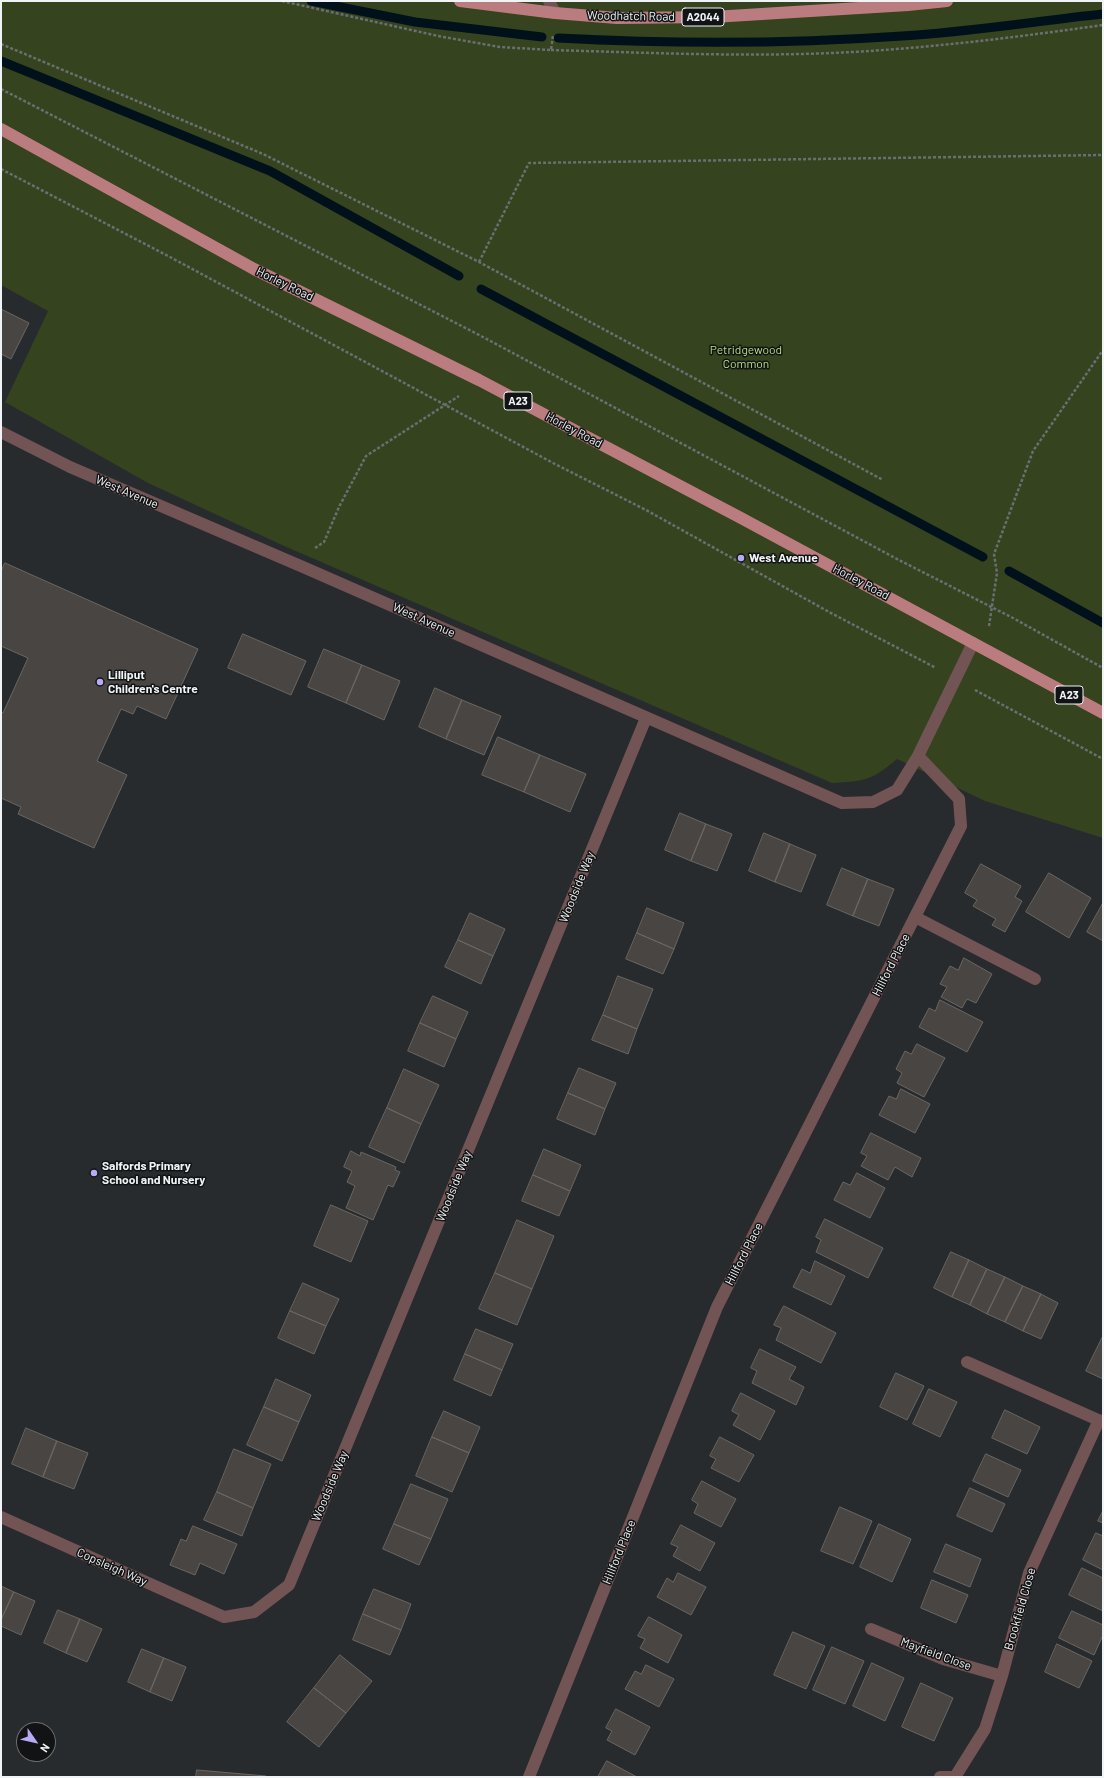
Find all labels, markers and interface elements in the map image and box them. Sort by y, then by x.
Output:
street label: Woodhatch Road [587,8,675,24]
road number: A2044 [682,8,724,26]
street label: Horley Road [254,264,316,304]
park label: Petridgewood Common [710,343,782,371]
road number: A23 [504,392,532,410]
street label: Horley Road [543,409,605,451]
street label: West Avenue [93,472,161,512]
place label: West Avenue [749,551,818,565]
marker: West Avenue [736,553,746,563]
street label: Horley Road [830,561,892,603]
street label: West Avenue [391,600,457,640]
place label: Lilliput Children's Centre [108,668,198,696]
marker: Lilliput Children's Centre [95,677,105,687]
road number: A23 [1055,686,1083,704]
street label: Woodside Way [556,849,598,925]
street label: Hillford Place [869,931,913,999]
street label: Woodside Way [433,1148,475,1224]
place label: Salfords Primary School and Nursery [102,1159,205,1187]
marker: Salfords Primary School and Nursery [89,1168,99,1178]
street label: Hillford Place [722,1220,766,1288]
street label: Woodside Way [309,1449,351,1523]
street label: Hillford Place [599,1518,639,1586]
street label: Copsleigh Way [75,1545,149,1589]
street label: Brookfield Close [1001,1566,1039,1652]
street label: Mayfield Close [899,1635,973,1673]
north arrow [16,1722,56,1762]
text: N [38,1742,53,1755]

